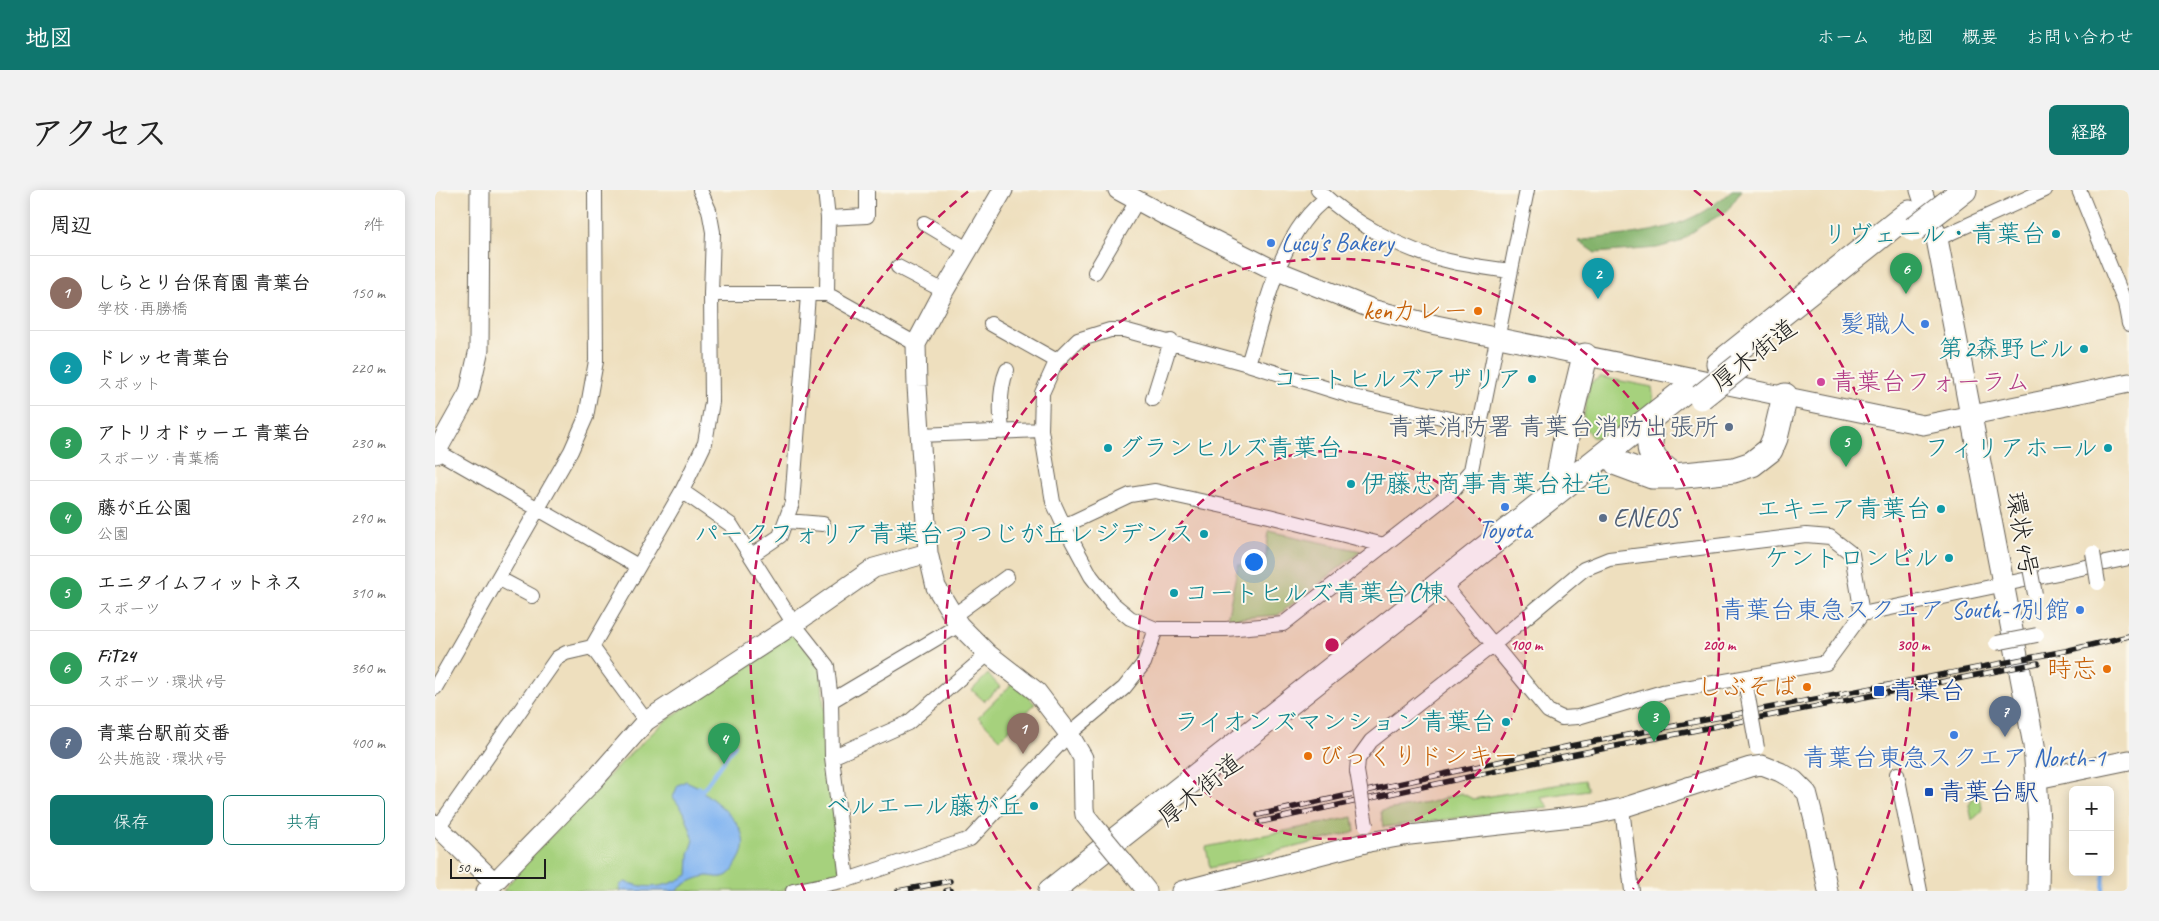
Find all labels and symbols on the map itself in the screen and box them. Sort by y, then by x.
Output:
place label: リヴェール・青葉台 [1822,218,2046,250]
place label: Lucy's Bakery [1281,227,1396,259]
marker: リヴェール・青葉台 [2050,228,2062,240]
marker: Lucy's Bakery [1265,237,1277,249]
pin: 6 [1890,253,1922,294]
pin: 2 [1582,258,1614,299]
place label: kenカレー [1363,295,1468,327]
marker: kenカレー [1472,305,1484,317]
place label: 髪職人 [1840,308,1915,340]
street label: 厚木街道 [1705,312,1803,398]
marker: 髪職人 [1919,318,1931,330]
place label: 第2森野ビル [1938,333,2074,365]
marker: 第2森野ビル [2078,343,2090,355]
place label: コートヒルズアザリア [1272,363,1522,395]
place label: 青葉台フォーラム [1831,366,2031,398]
marker: コートヒルズアザリア [1526,373,1538,385]
marker: 青葉台フォーラム [1815,376,1827,388]
place label: 青葉消防署 青葉台消防出張所 [1388,411,1719,443]
marker: 青葉消防署 青葉台消防出張所 [1723,421,1735,433]
pin: 5 [1830,426,1862,467]
place label: グランヒルズ青葉台 [1118,432,1343,464]
place label: フィリアホール [1924,432,2098,464]
marker: グランヒルズ青葉台 [1102,442,1114,454]
marker: フィリアホール [2102,442,2114,454]
place label: 伊藤忠商事青葉台社宅 [1361,468,1611,500]
marker: 伊藤忠商事青葉台社宅 [1345,478,1357,490]
street label: 環状4号 [1999,489,2045,579]
place label: エキニア青葉台 [1756,493,1931,525]
marker: Toyota [1499,501,1511,513]
place label: ENEOS [1613,502,1682,534]
marker: エキニア青葉台 [1935,503,1947,515]
marker: ENEOS [1597,512,1609,524]
place label: Toyota [1478,514,1535,546]
place label: パークフォリア青葉台つつじが丘レジデンス [694,518,1194,550]
marker: パークフォリア青葉台つつじが丘レジデンス [1198,528,1210,540]
place label: ケントロンビル [1764,542,1939,574]
your location [1241,549,1267,575]
marker: ケントロンビル [1943,552,1955,564]
place label: コートヒルズ青葉台C棟 [1184,577,1445,609]
marker: コートヒルズ青葉台C棟 [1168,587,1180,599]
place label: 青葉台東急スクエア South-1別館 [1720,594,2070,626]
marker: 青葉台東急スクエア South-1別館 [2074,604,2086,616]
centre of rings [1323,636,1341,654]
text: 100 m [1510,636,1544,655]
text: 200 m [1703,636,1737,655]
text: 300 m [1897,636,1931,655]
place label: 時忘 [2047,653,2097,685]
marker: 時忘 [2101,663,2113,675]
place label: しぶそば [1697,671,1797,703]
place label: 青葉台 [1890,675,1965,707]
marker: しぶそば [1801,681,1813,693]
marker: 青葉台 [1872,684,1886,698]
pin: 7 [1989,696,2021,737]
pin: 3 [1638,701,1670,742]
place label: ライオンズマンション青葉台 [1174,706,1496,738]
pin: 1 [1007,713,1039,754]
marker: ライオンズマンション青葉台 [1500,716,1512,728]
pin: 4 [708,723,740,764]
marker: 青葉台東急スクエア North-1 [1948,729,1960,741]
place label: びっくりドンキー [1318,740,1518,772]
place label: 青葉台東急スクエア North-1 [1803,742,2107,774]
street label: 厚木街道 [1151,746,1249,834]
marker: びっくりドンキー [1302,750,1314,762]
place label: 青葉台駅 [1939,776,2039,808]
marker: 青葉台駅 [1923,786,1935,798]
place label: ベルエール藤が丘 [825,790,1024,822]
marker: ベルエール藤が丘 [1028,800,1040,812]
scale bar [450,856,546,879]

